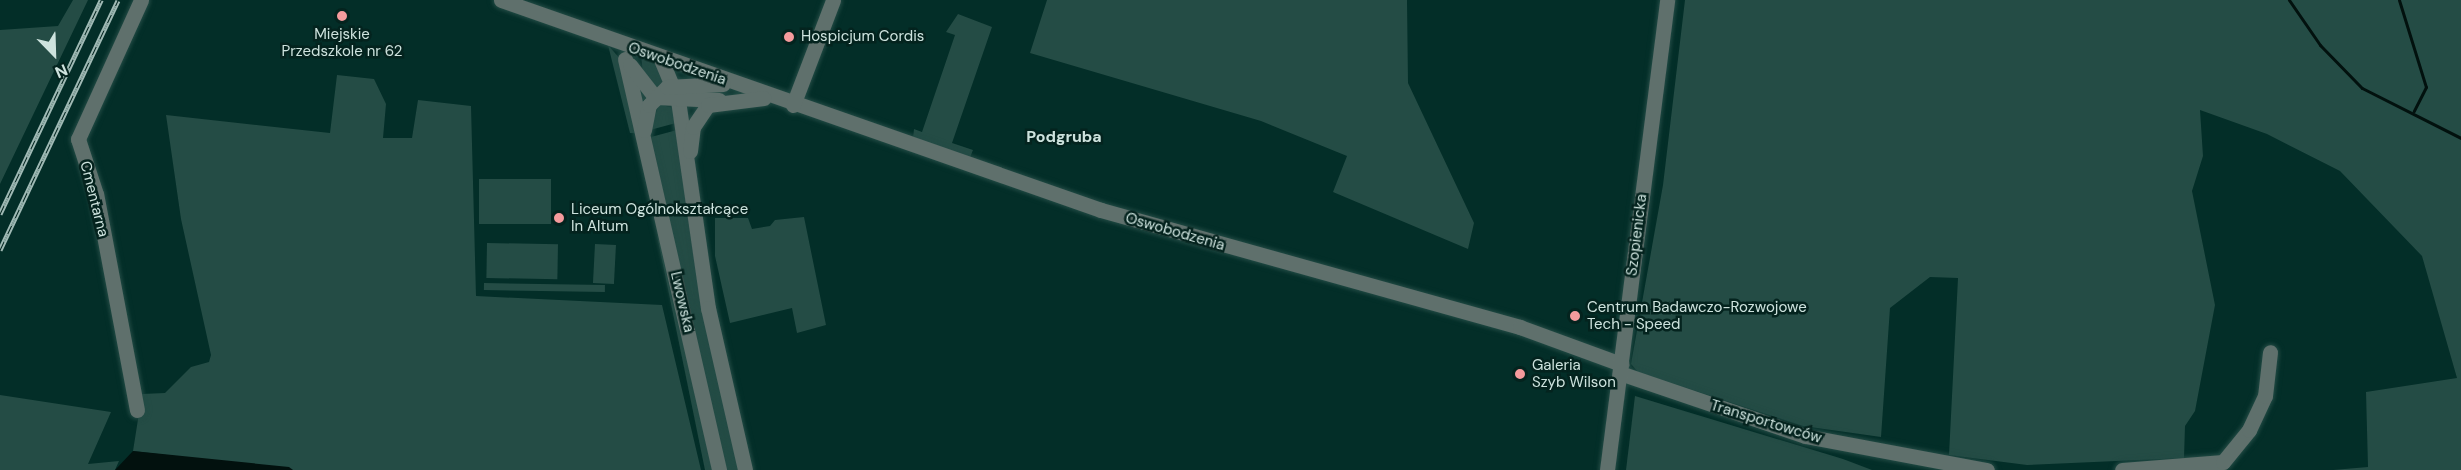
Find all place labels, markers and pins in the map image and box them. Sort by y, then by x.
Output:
marker: Miejskie Przedszkole nr 62 [335,9,349,23]
place label: Miejskie Przedszkole nr 62 [281,25,403,60]
place label: Hospicjum Cordis [801,28,924,46]
marker: Hospicjum Cordis [782,30,796,44]
place label: Liceum Ogólnokształcące In Altum [571,200,748,235]
marker: Liceum Ogólnokształcące In Altum [552,211,566,225]
place label: Centrum Badawczo-Rozwojowe Tech - Speed [1587,298,1807,333]
marker: Centrum Badawczo-Rozwojowe Tech - Speed [1568,309,1582,323]
place label: Galeria Szyb Wilson [1532,356,1616,391]
marker: Galeria Szyb Wilson [1513,367,1527,381]

